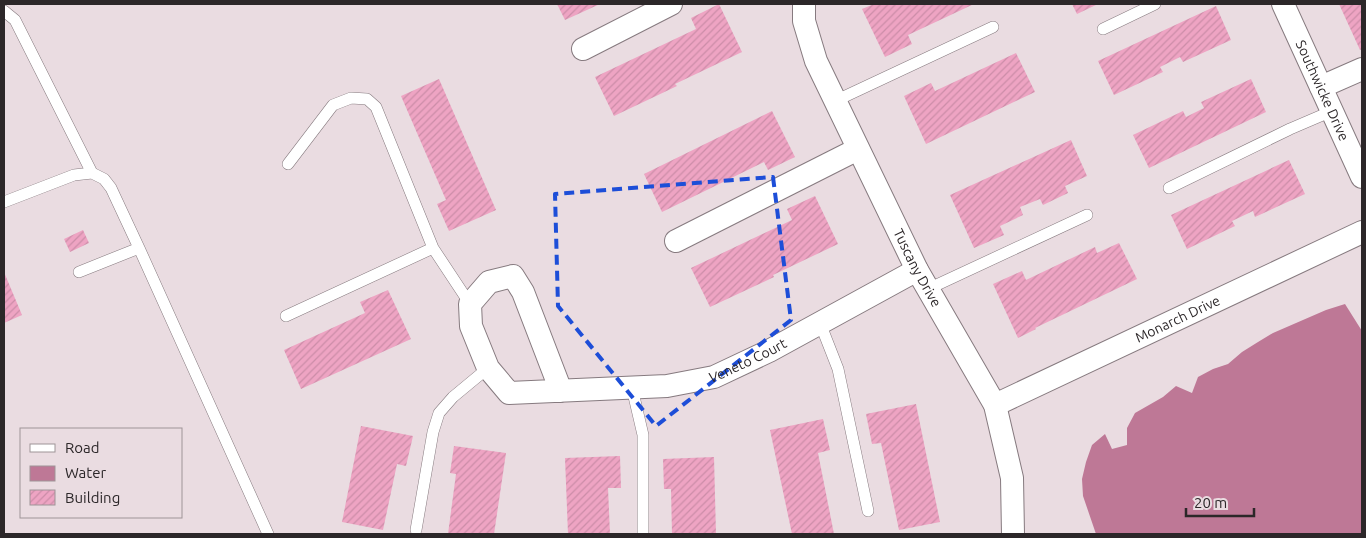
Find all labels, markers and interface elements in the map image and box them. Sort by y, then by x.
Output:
street label: Southwicke Drive [1293,38,1352,143]
street label: Tuscany Drive [890,226,945,310]
street label: Monarch Drive [1133,292,1223,346]
street label: Veneto Court [708,335,790,386]
legend [20,428,182,518]
text: Road [65,439,100,456]
text: Water [65,464,106,481]
scale bar [1186,486,1254,518]
text: Building [65,489,120,506]
text: 20 m [1194,494,1227,511]

